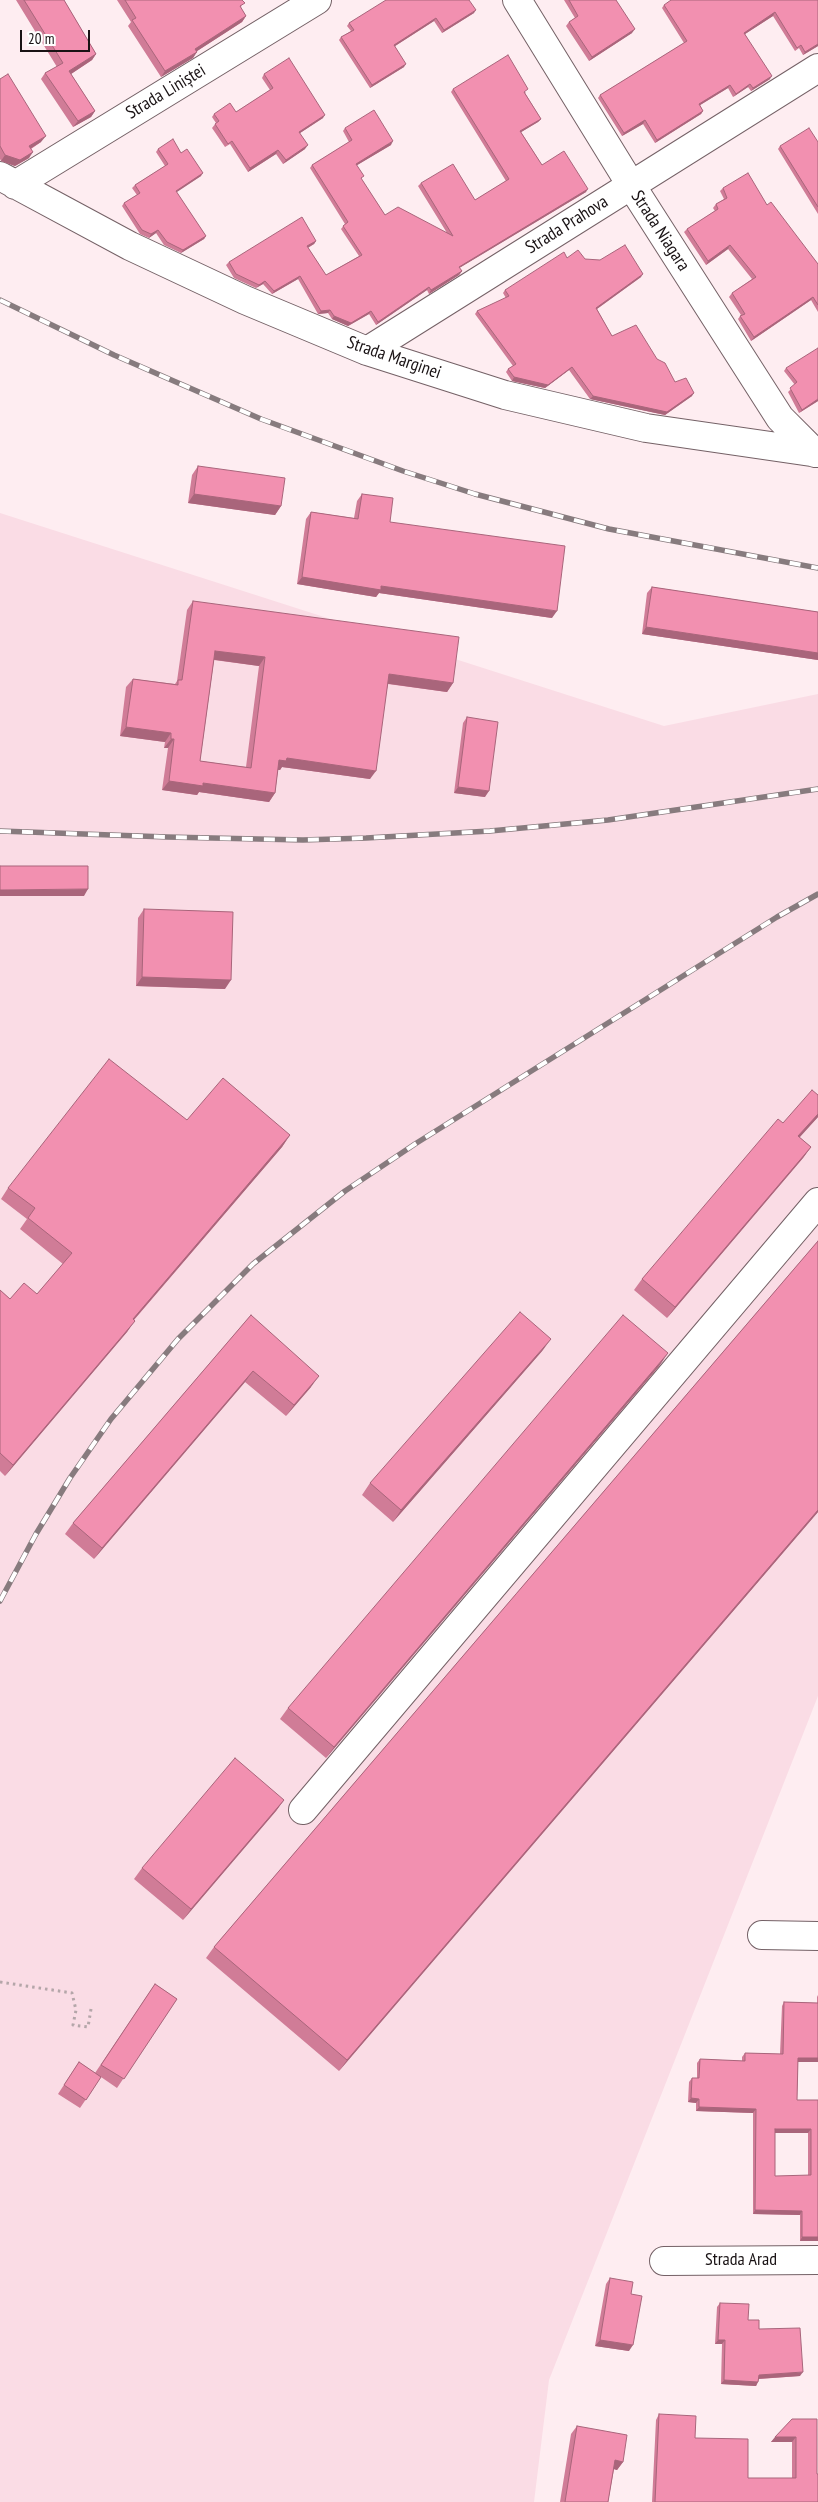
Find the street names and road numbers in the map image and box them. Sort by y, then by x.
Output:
street label: Strada Liniștei [122,60,210,124]
street label: Strada Niagara [626,187,694,275]
street label: Strada Prahova [522,191,612,259]
street label: Strada Marginei [344,332,444,384]
street label: Strada Arad [705,2249,777,2271]

